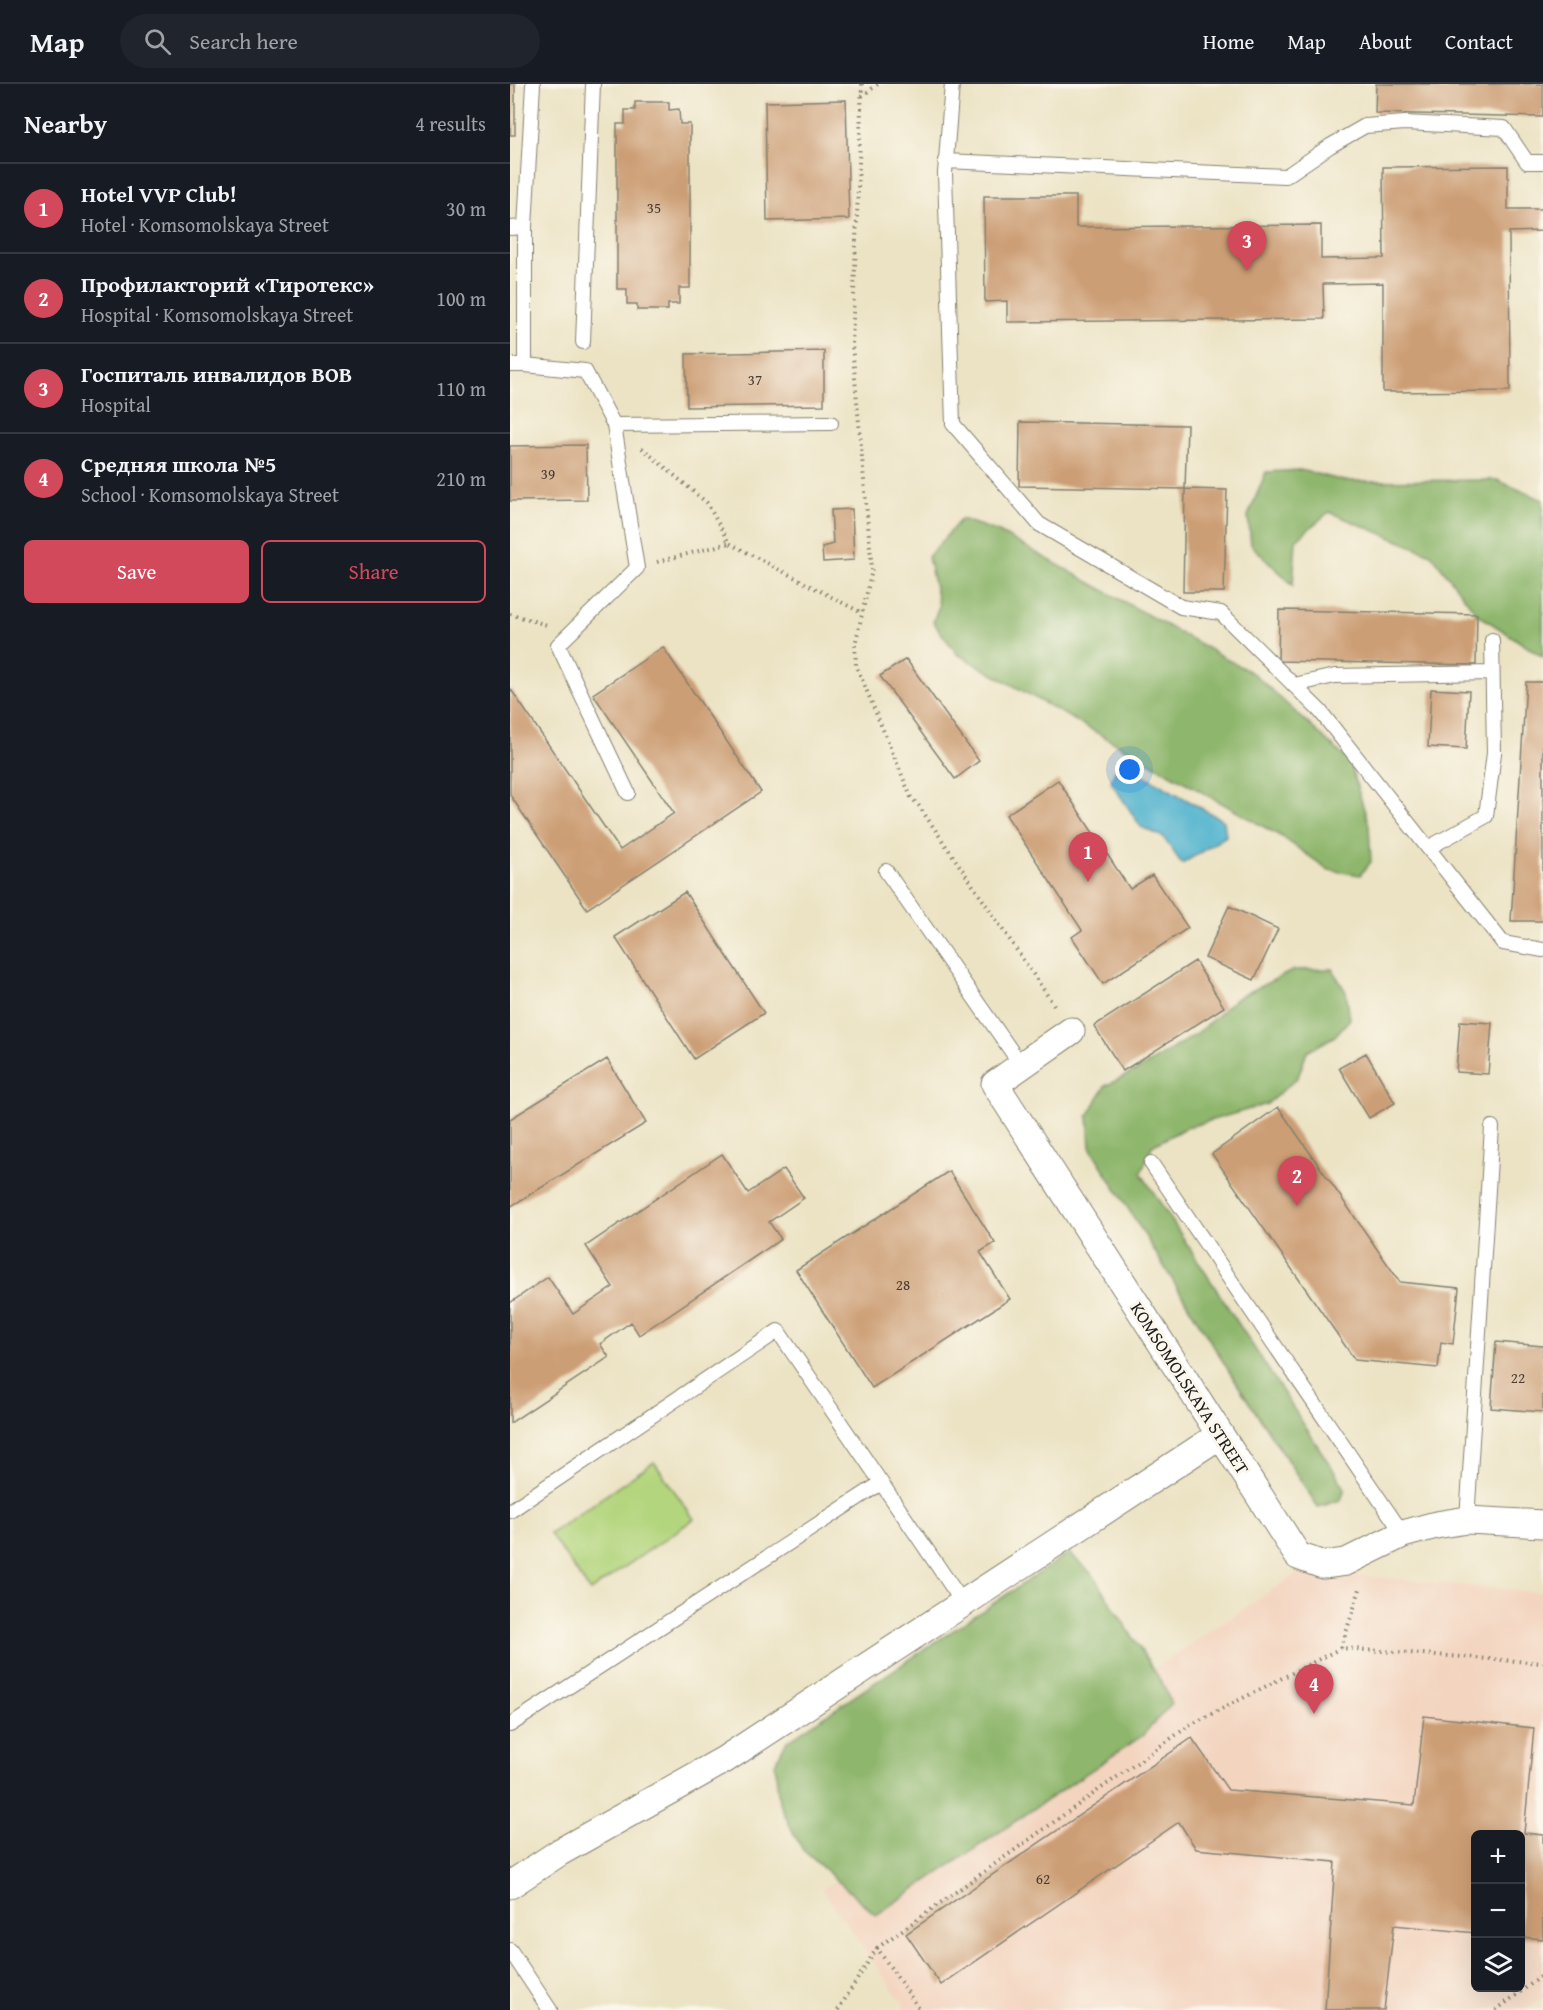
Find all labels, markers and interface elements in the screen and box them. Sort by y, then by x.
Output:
search box [120,14,540,68]
text: Map [30,21,84,62]
icon: search [141,25,174,58]
text: Search here [189,25,298,57]
text: Home [1203,26,1254,57]
text: Map [1287,26,1326,57]
text: About [1359,26,1412,57]
text: Contact [1445,26,1513,57]
text: Nearby [24,104,107,143]
text: 4 results [415,109,486,138]
text: Hotel VVP Club! [81,178,237,210]
text: 1 [38,194,49,223]
text: 30 m [446,194,486,223]
house number: 35 [647,197,661,218]
text: Hotel · Komsomolskaya Street [81,210,329,239]
pin: 3 [1228,222,1266,271]
text: Профилакторий «Тиротекс» [81,268,374,300]
text: 2 [38,284,49,313]
text: 100 m [436,284,486,313]
text: Hospital · Komsomolskaya Street [81,300,353,329]
text: Госпиталь инвалидов ВОВ [81,358,352,390]
house number: 37 [748,369,762,390]
text: 3 [38,374,49,403]
text: 110 m [436,374,486,403]
text: Hospital [81,390,151,419]
text: Средняя школа №5 [81,448,276,480]
house number: 39 [541,463,555,484]
text: 4 [38,464,49,493]
text: 210 m [436,464,486,493]
text: School · Komsomolskaya Street [81,480,339,509]
button: Save [24,540,249,603]
button: Share [261,540,486,603]
your location [1115,755,1144,784]
pin: 1 [1068,832,1108,882]
pin: 2 [1278,1156,1316,1206]
house number: 28 [896,1274,910,1295]
street label: KOMSOMOLSKAYA STREET [1124,1297,1256,1479]
house number: 22 [1511,1367,1525,1388]
pin: 4 [1294,1664,1334,1714]
map controls [1471,1830,1525,1992]
button: + [1471,1830,1525,1884]
house number: 62 [1036,1868,1050,1889]
button: − [1471,1884,1525,1938]
button: layers [1471,1938,1525,1992]

